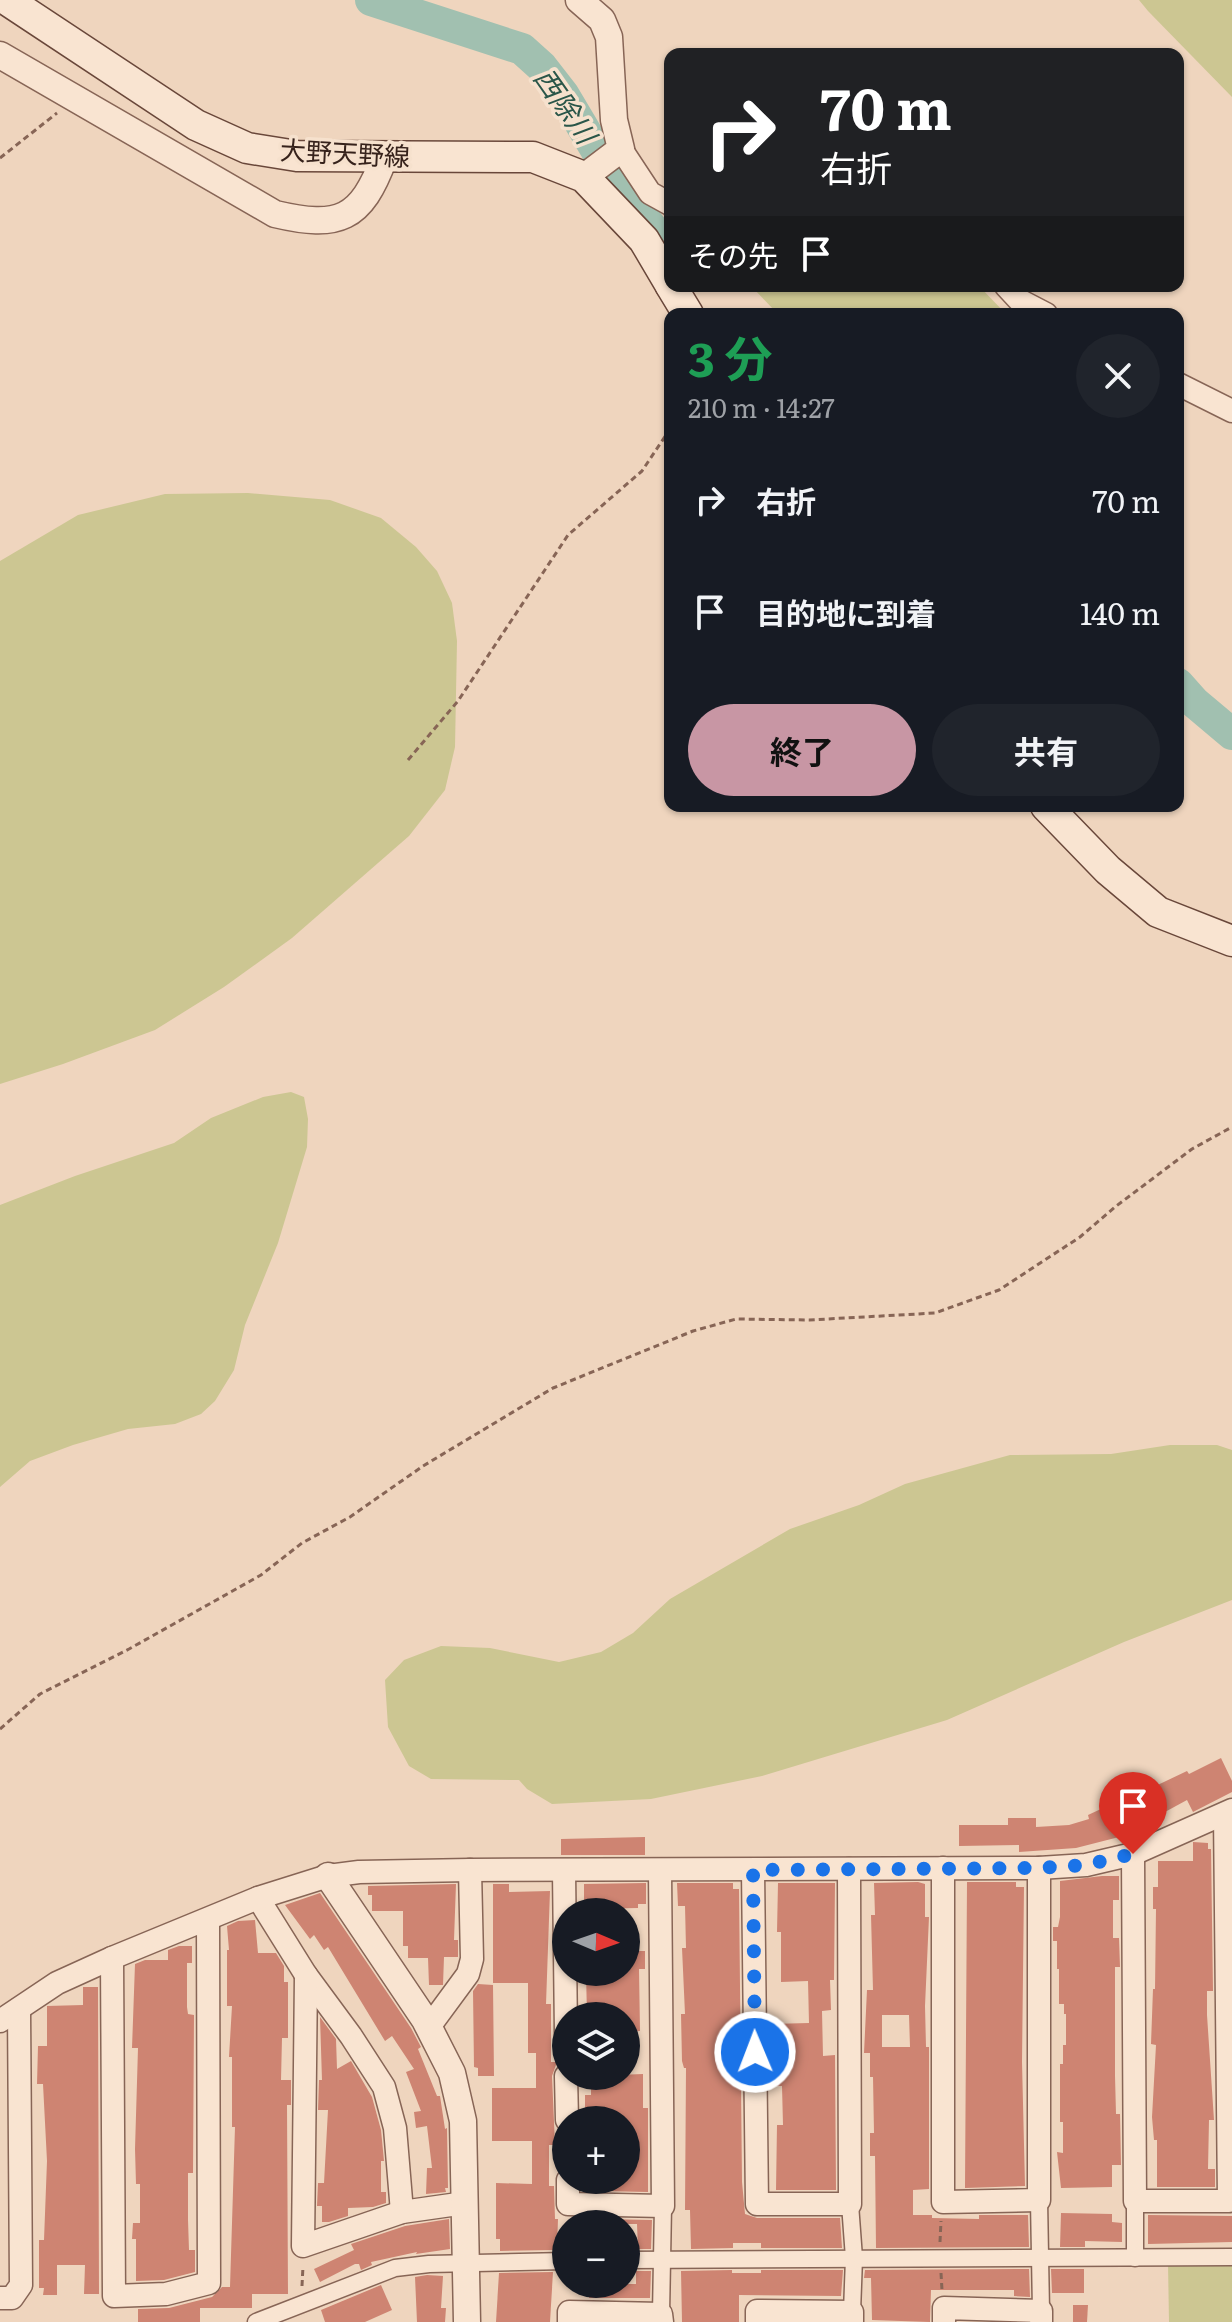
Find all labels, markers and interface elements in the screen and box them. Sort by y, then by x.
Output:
water label: 西除川 [525,58,610,154]
text: 70 m [820,64,952,147]
icon: right [688,80,792,184]
street label: 大野天野線 [279,129,411,174]
text: 右折 [820,140,892,193]
text: その先 [688,232,778,276]
icon: arrive [794,232,838,276]
text: 3 分 [688,321,772,392]
button: close [1076,334,1160,418]
text: 210 m · 14:27 [688,387,835,426]
icon: right [688,478,732,522]
text: 右折 [756,478,816,522]
text: 70 m [1092,478,1160,522]
icon: arrive [688,590,732,634]
text: 目的地に到着 [756,590,936,634]
text: 140 m [1080,590,1160,634]
button: 終了 [688,704,916,796]
button: 共有 [932,704,1160,796]
pin [1099,1772,1167,1854]
icon: arrive [1111,1784,1155,1828]
north arrow [552,1898,640,1986]
map controls [552,1898,640,2298]
button: layers [552,2002,640,2090]
position arrow [713,2010,797,2094]
button: + [552,2106,640,2194]
button: − [552,2210,640,2298]

